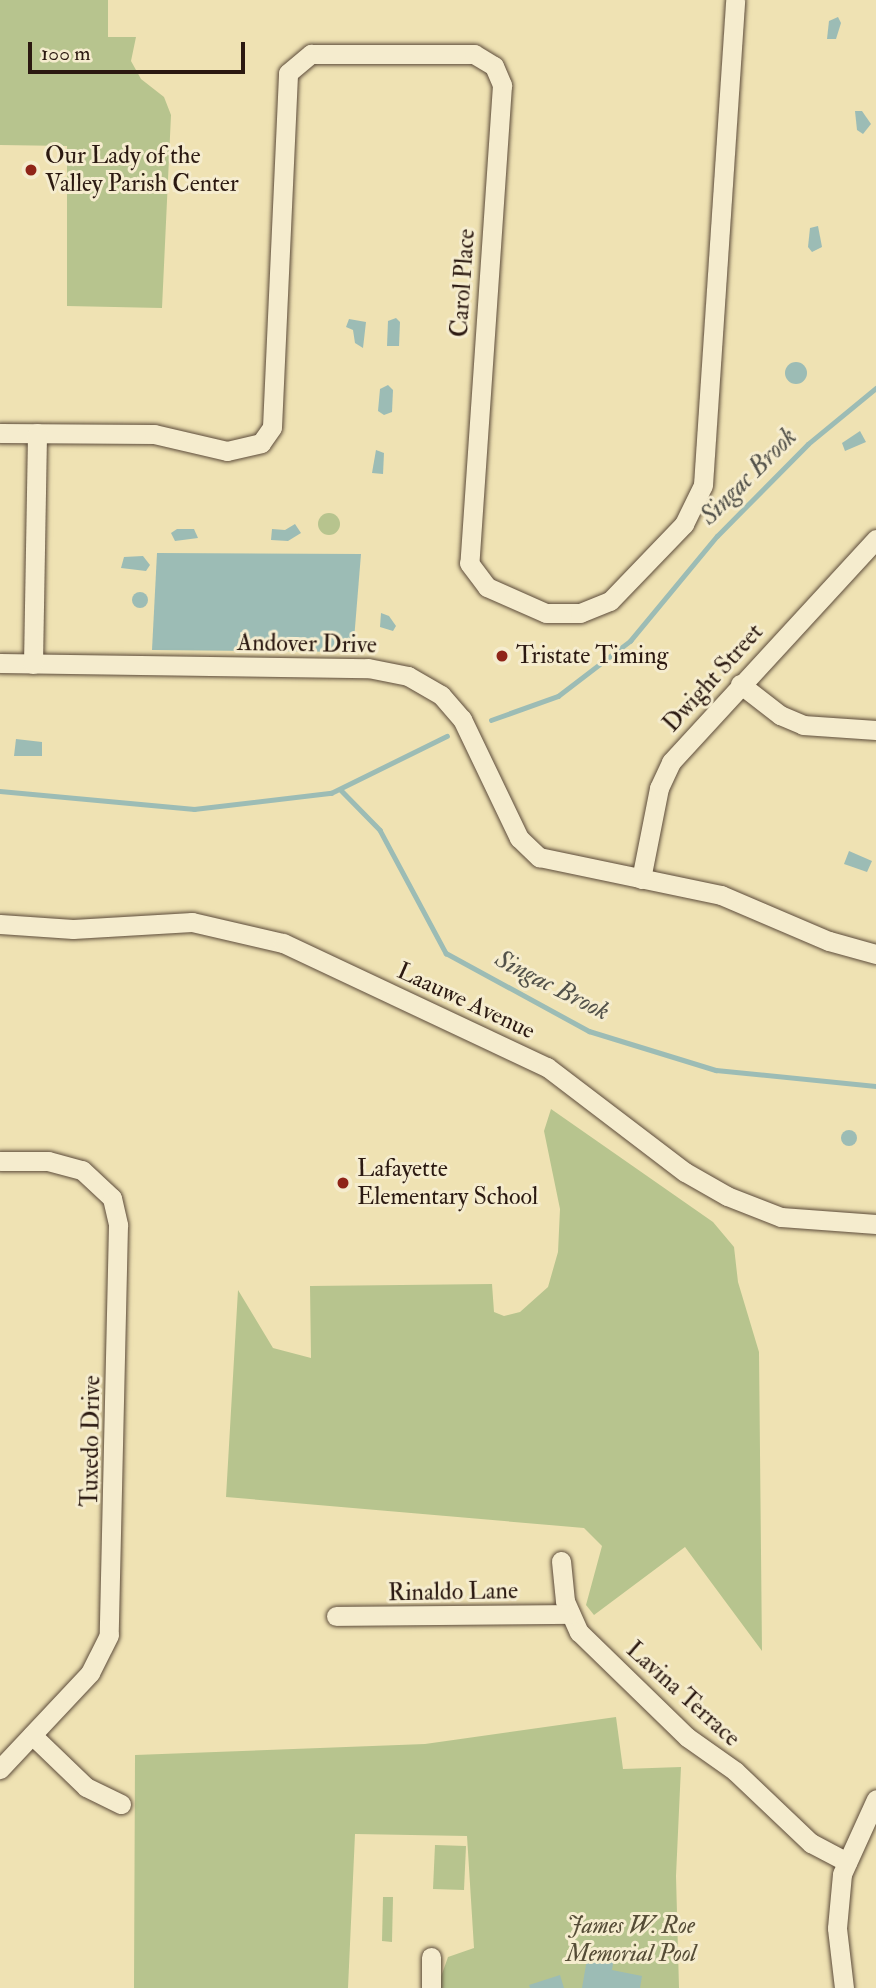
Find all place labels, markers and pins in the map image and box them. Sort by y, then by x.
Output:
place label: Our Lady of the Valley Parish Center [45,142,239,198]
marker: Our Lady of the Valley Parish Center [23,162,39,178]
place label: Tristate Timing [516,642,668,670]
marker: Tristate Timing [494,648,510,664]
place label: Lafayette Elementary School [357,1155,538,1211]
marker: Lafayette Elementary School [335,1175,351,1191]

